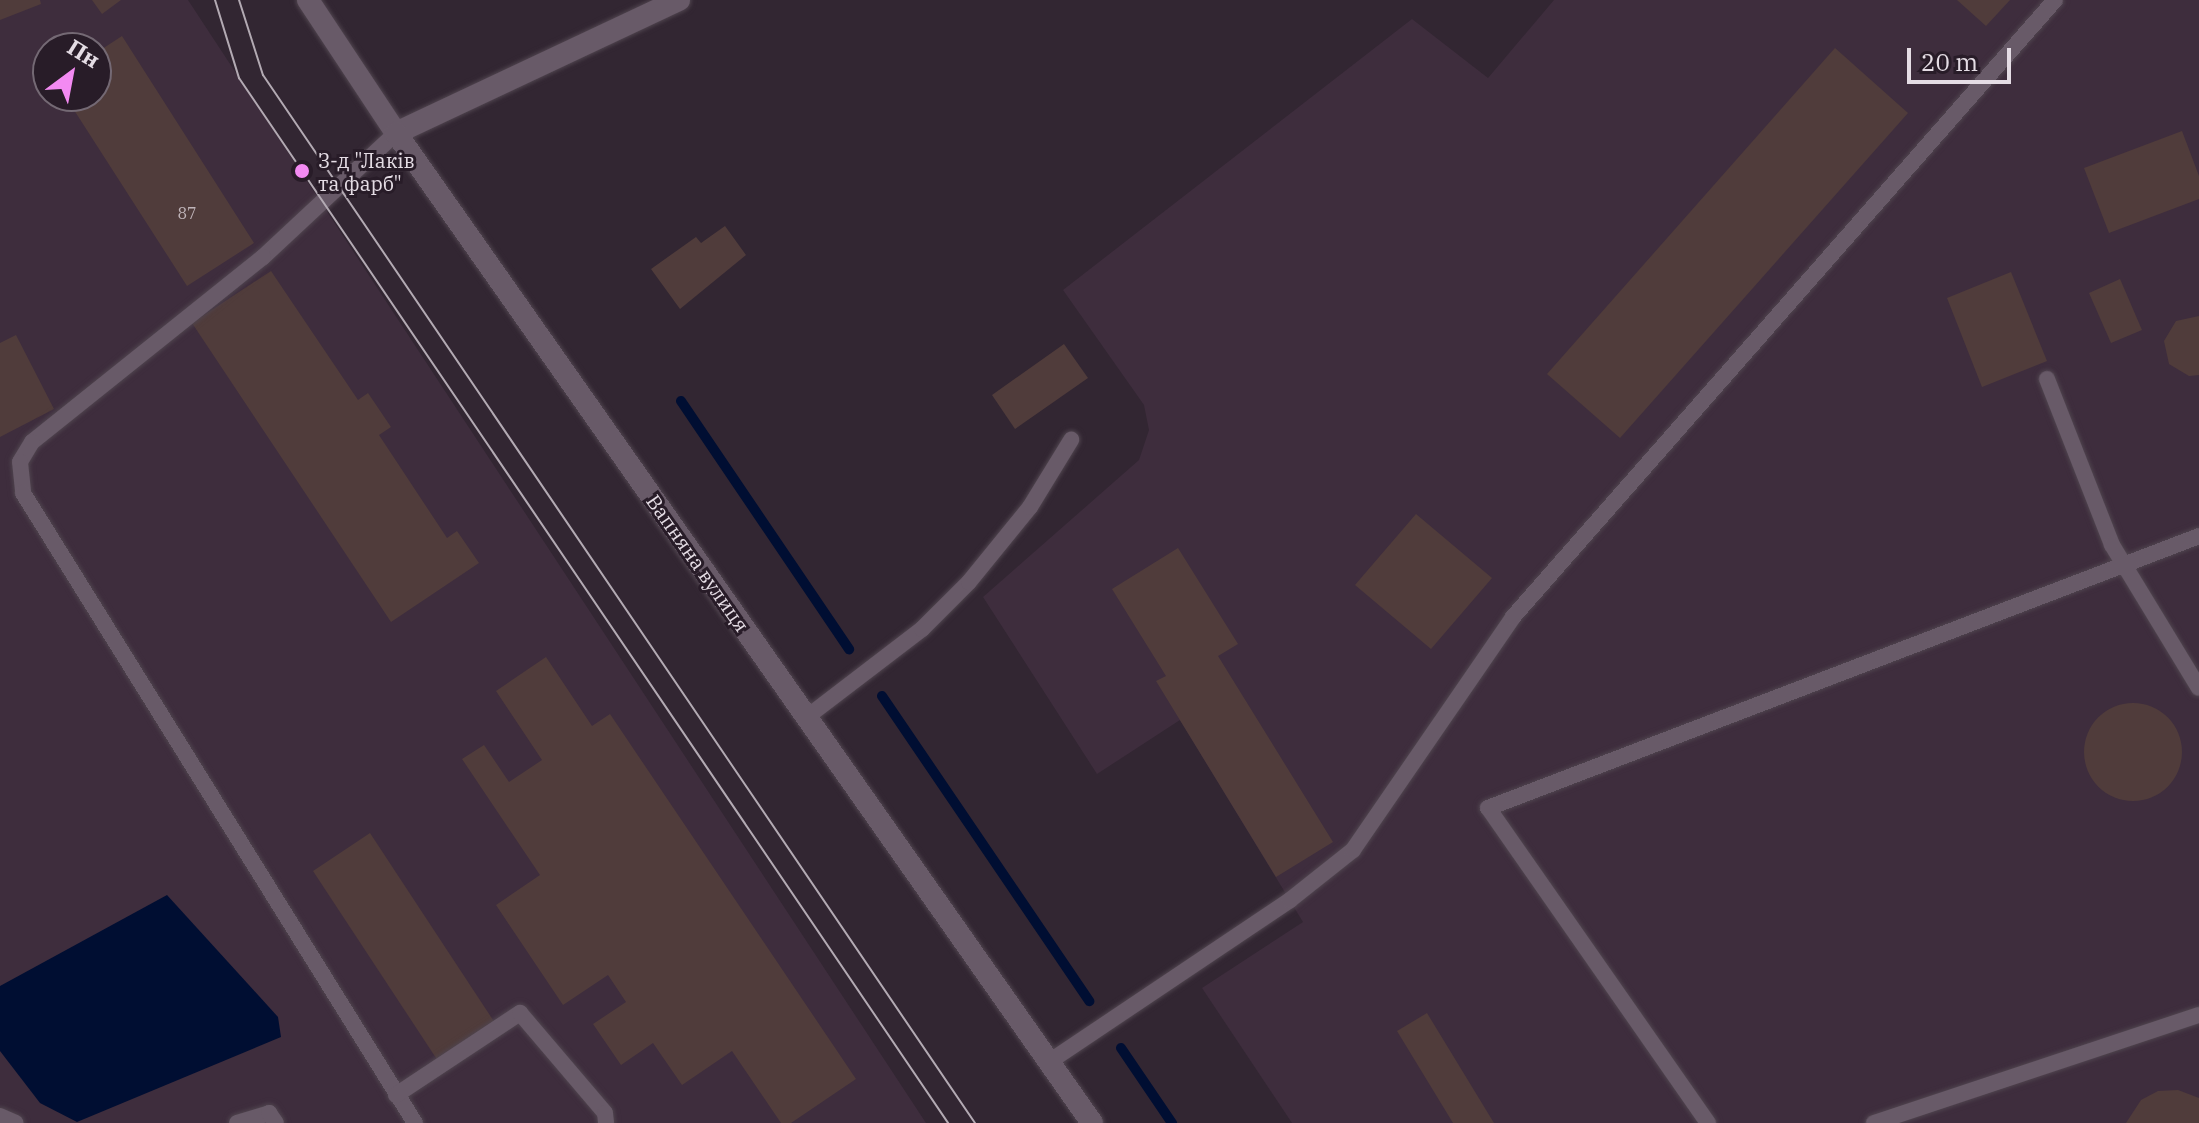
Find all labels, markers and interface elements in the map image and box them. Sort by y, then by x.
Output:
north arrow [32,32,112,112]
text: Пн [62,32,106,74]
scale bar [1911,32,2015,82]
text: 20 m [1921,46,1978,78]
place label: З-д "Лаків та фарб" [318,148,415,195]
marker: З-д "Лаків та фарб" [293,162,311,180]
house number: 87 [177,203,197,223]
street label: Вапняна вулиця [642,490,754,636]

